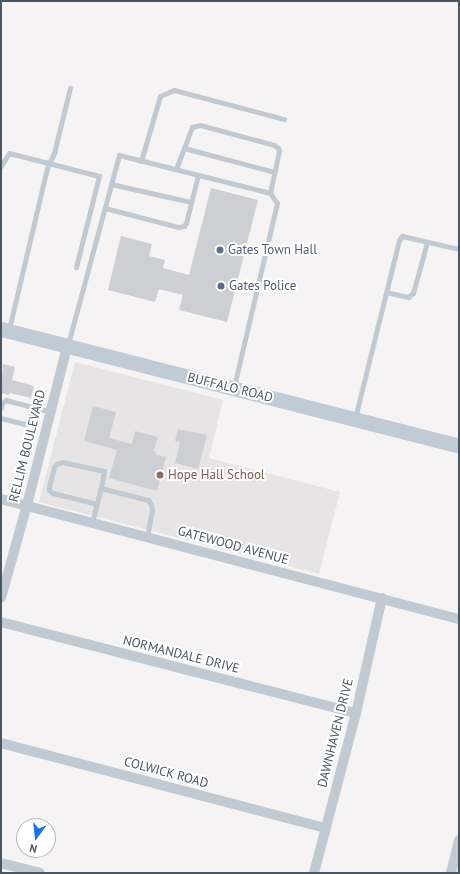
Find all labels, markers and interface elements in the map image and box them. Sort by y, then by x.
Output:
place label: Gates Town Hall [228,242,318,258]
marker: Gates Town Hall [215,245,225,255]
place label: Gates Police [229,278,296,294]
marker: Gates Police [216,281,226,291]
street label: BUFFALO ROAD [186,370,274,406]
street label: RELLIM BOULEVARD [7,388,49,504]
place label: Hope Hall School [168,467,265,483]
marker: Hope Hall School [155,470,165,480]
street label: GATEWOOD AVENUE [176,524,290,568]
street label: NORMANDALE DRIVE [121,633,241,677]
street label: DAWNHAVEN DRIVE [315,677,357,789]
street label: COLWICK ROAD [122,754,210,792]
north arrow [16,818,56,858]
text: N [28,841,38,856]

